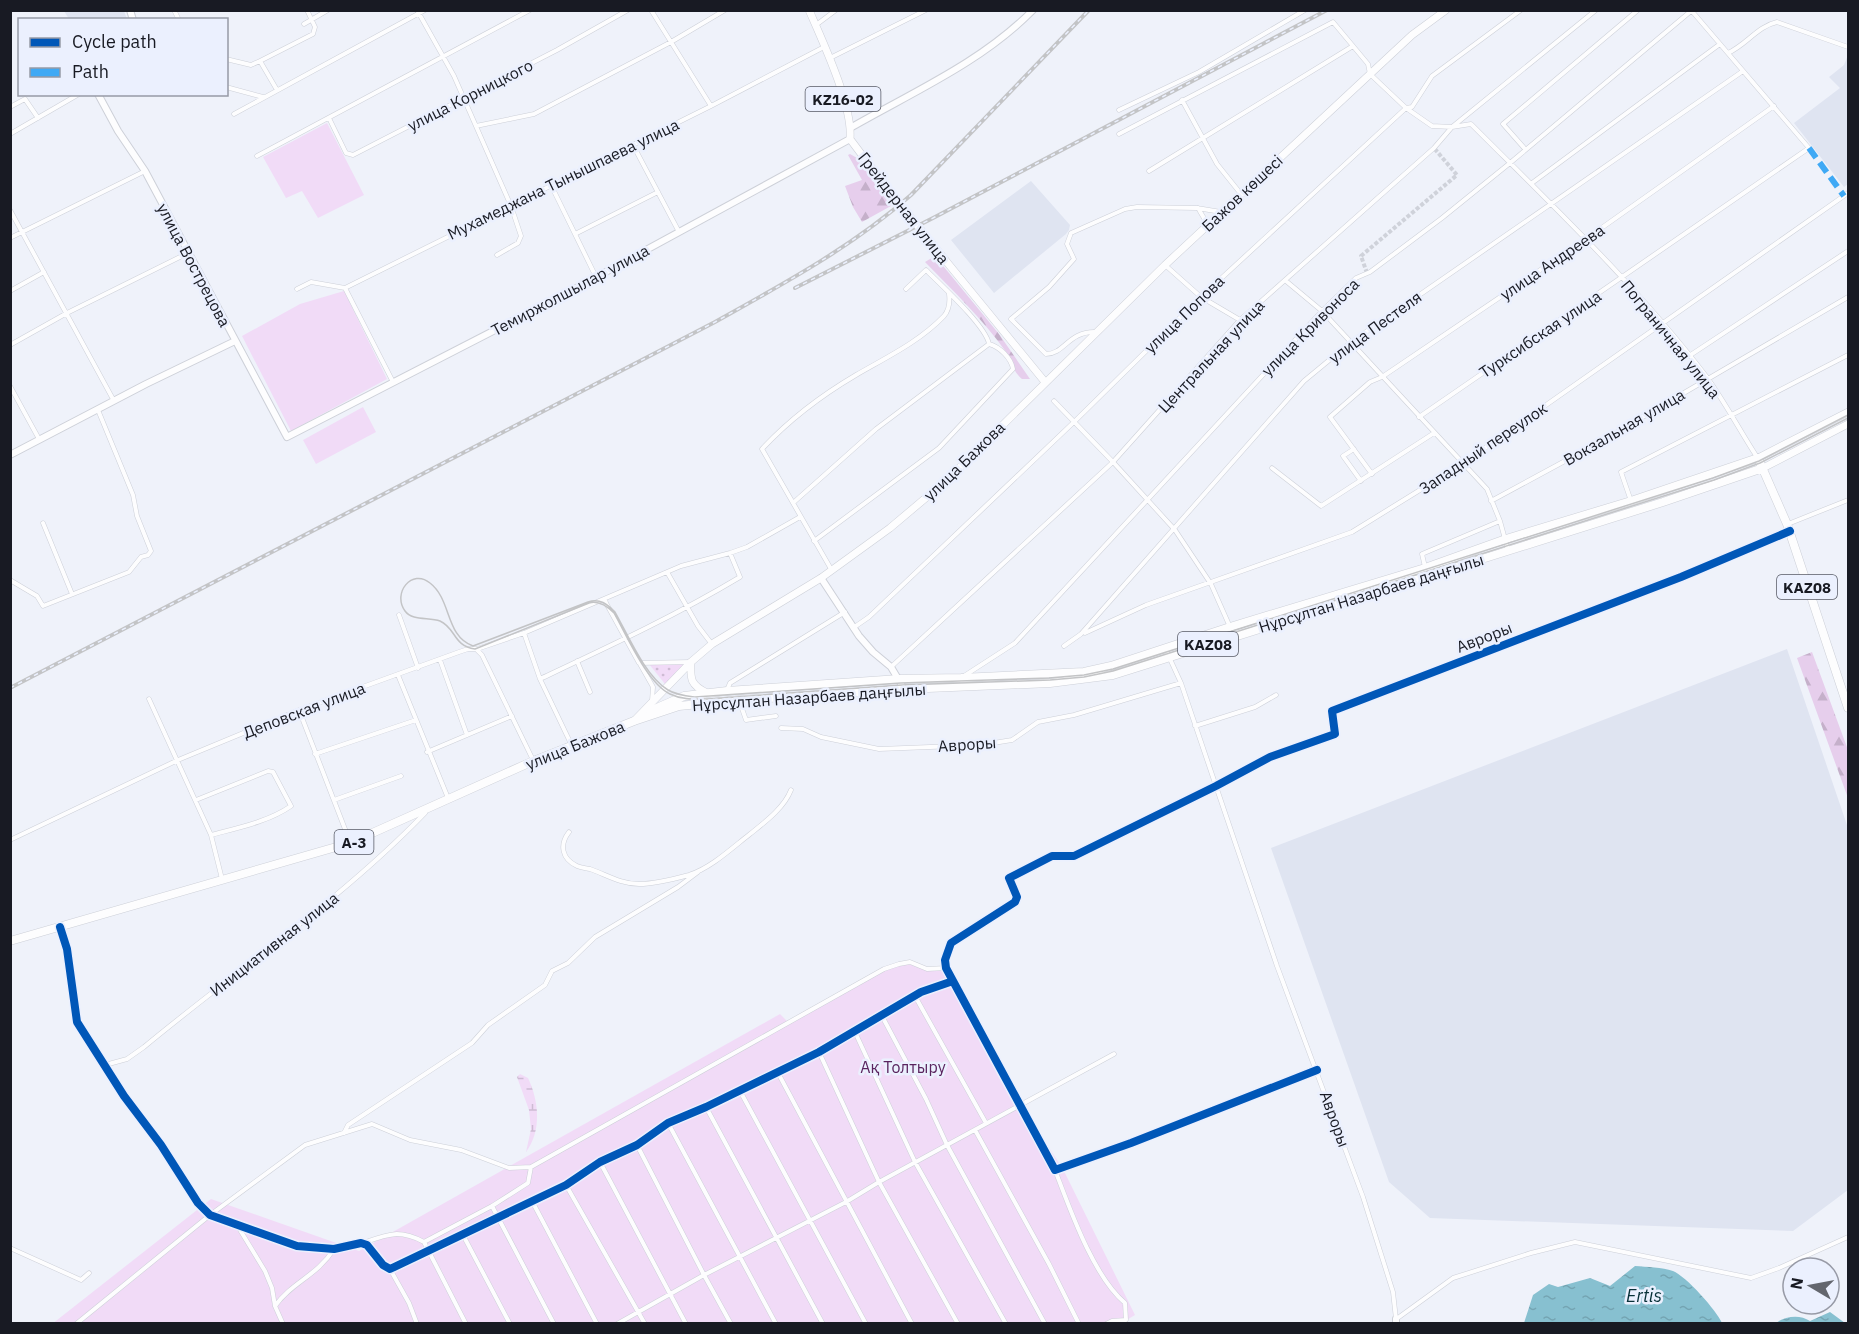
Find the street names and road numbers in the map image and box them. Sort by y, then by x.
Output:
street label: улица Корницкого [404,55,536,135]
road number: KZ16-02 [806,87,880,111]
street label: Мухамеджана Тынышпаева улица [444,114,683,244]
street label: Грейдерная улица [854,148,954,268]
street label: Бажов көшесі [1197,150,1287,236]
street label: улица Вострецова [153,200,235,331]
street label: улица Андреева [1496,219,1608,304]
street label: Темиржолшылар улица [488,240,653,340]
street label: улица Попова [1140,270,1229,357]
street label: улица Кривоноса [1257,274,1363,380]
street label: Пограничная улица [1617,276,1725,403]
street label: Турксибская улица [1475,286,1605,382]
street label: улица Пестеля [1325,287,1425,367]
street label: Центральная улица [1153,295,1269,417]
street label: Вокзальная улица [1560,384,1689,470]
street label: Западный переулок [1415,398,1551,498]
street label: улица Бажова [919,417,1009,505]
street label: Нұрсұлтан Назарбаев даңғылы [1256,549,1486,637]
road number: KAZ08 [1777,575,1837,599]
street label: Авроры [1453,617,1515,657]
road number: KAZ08 [1178,632,1238,656]
street label: Деповская улица [240,677,368,742]
street label: Нұрсұлтан Назарбаев даңғылы [691,679,927,715]
street label: улица Бажова [522,716,628,774]
street label: Авроры [937,732,997,756]
road number: A-3 [334,830,374,854]
street label: Инициативная улица [206,887,343,1000]
street label: Авроры [1316,1088,1354,1150]

